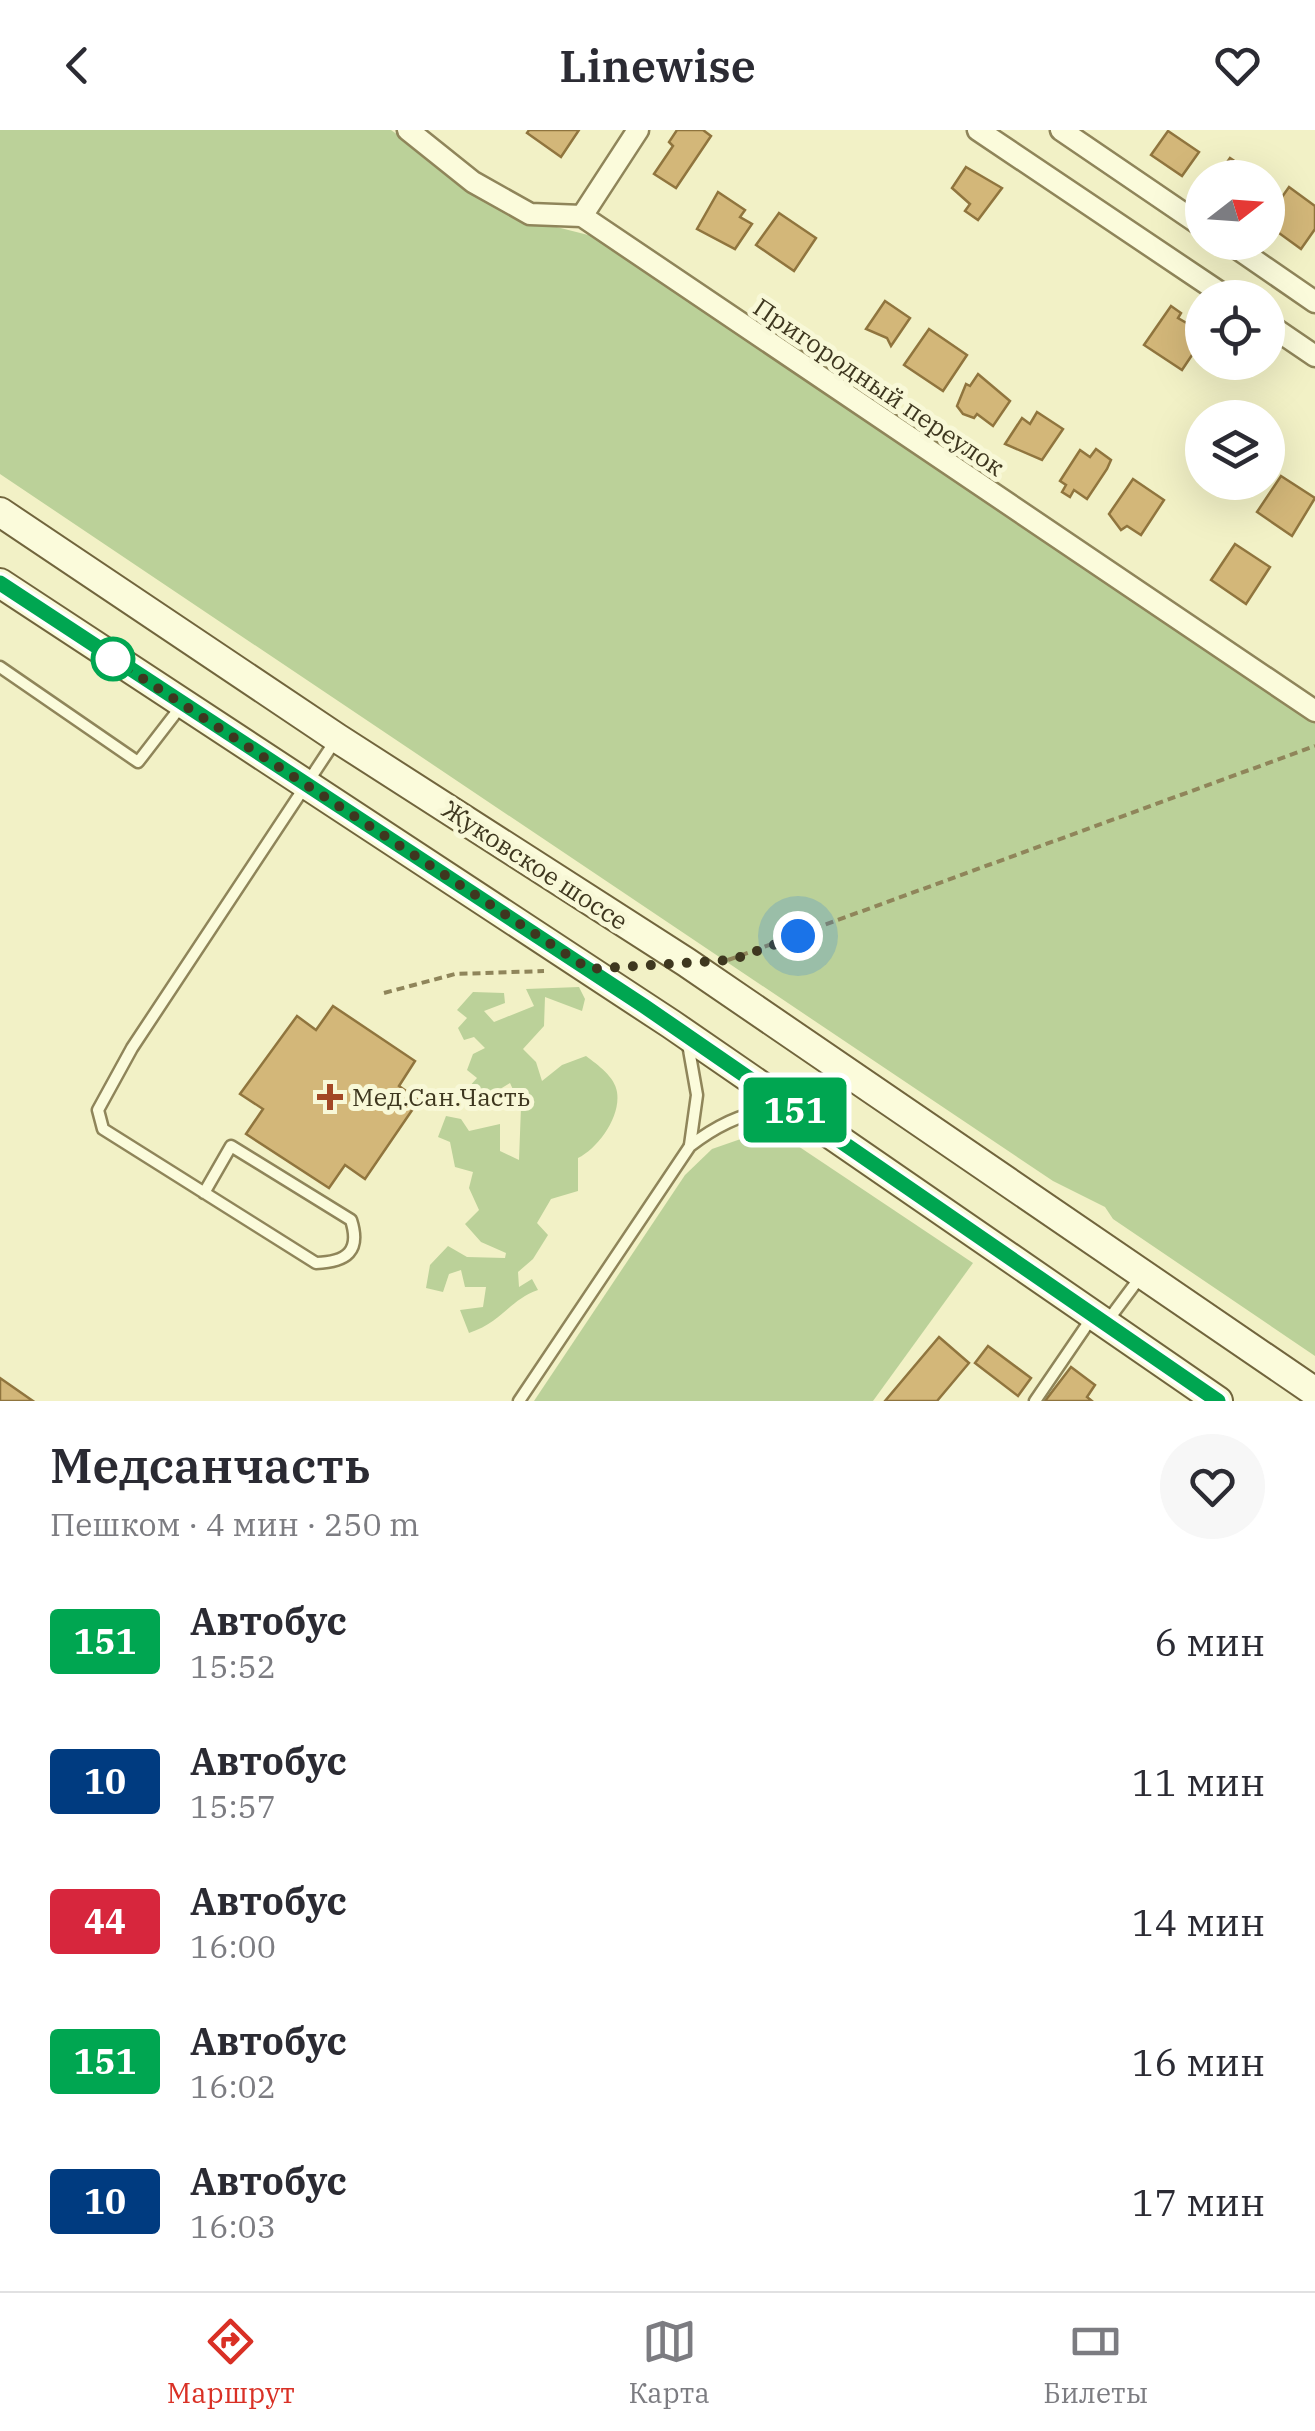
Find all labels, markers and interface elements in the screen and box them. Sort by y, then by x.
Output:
text: Linewise [559,36,756,94]
icon: back [50,38,105,93]
icon: heart [1210,38,1265,93]
north arrow [1185,160,1285,260]
map controls [1185,160,1285,500]
button: locate [1185,280,1285,380]
street label: Пригородный переулок [747,290,1012,483]
button: layers [1185,400,1285,500]
unlabelled marker [92,638,134,680]
street label: Жуковское шоссе [436,792,634,937]
your location [773,911,823,961]
line badge: 151 [738,1078,852,1142]
place label: Мед.Сан.Часть [352,1080,530,1113]
marker: Мед.Сан.Часть [317,1084,343,1110]
text: 151 [763,1087,827,1133]
text: Медсанчасть [50,1434,370,1496]
button: heart [1160,1434,1265,1539]
text: Пешком · 4 мин · 250 m [50,1503,420,1545]
text: Автобус [190,1596,347,1645]
text: 6 мин [1155,1617,1265,1666]
text: 151 [73,1618,137,1664]
text: 15:52 [190,1645,276,1687]
text: Автобус [190,1736,347,1785]
text: 11 мин [1132,1757,1265,1806]
text: 10 [84,1758,126,1804]
text: 15:57 [190,1785,276,1827]
text: Автобус [190,1876,347,1925]
text: 14 мин [1132,1897,1265,1946]
text: 44 [84,1898,126,1944]
text: 16:00 [190,1925,276,1967]
text: Автобус [190,2016,347,2065]
text: 16 мин [1132,2037,1265,2086]
text: 151 [73,2038,137,2084]
text: 16:02 [190,2065,276,2107]
text: Автобус [190,2156,347,2205]
text: 17 мин [1132,2177,1265,2226]
text: 10 [84,2178,126,2224]
text: 16:03 [190,2205,276,2247]
tab: Маршрут [167,2314,295,2411]
tab: Карта [628,2314,710,2411]
tab: Билеты [1043,2314,1148,2411]

